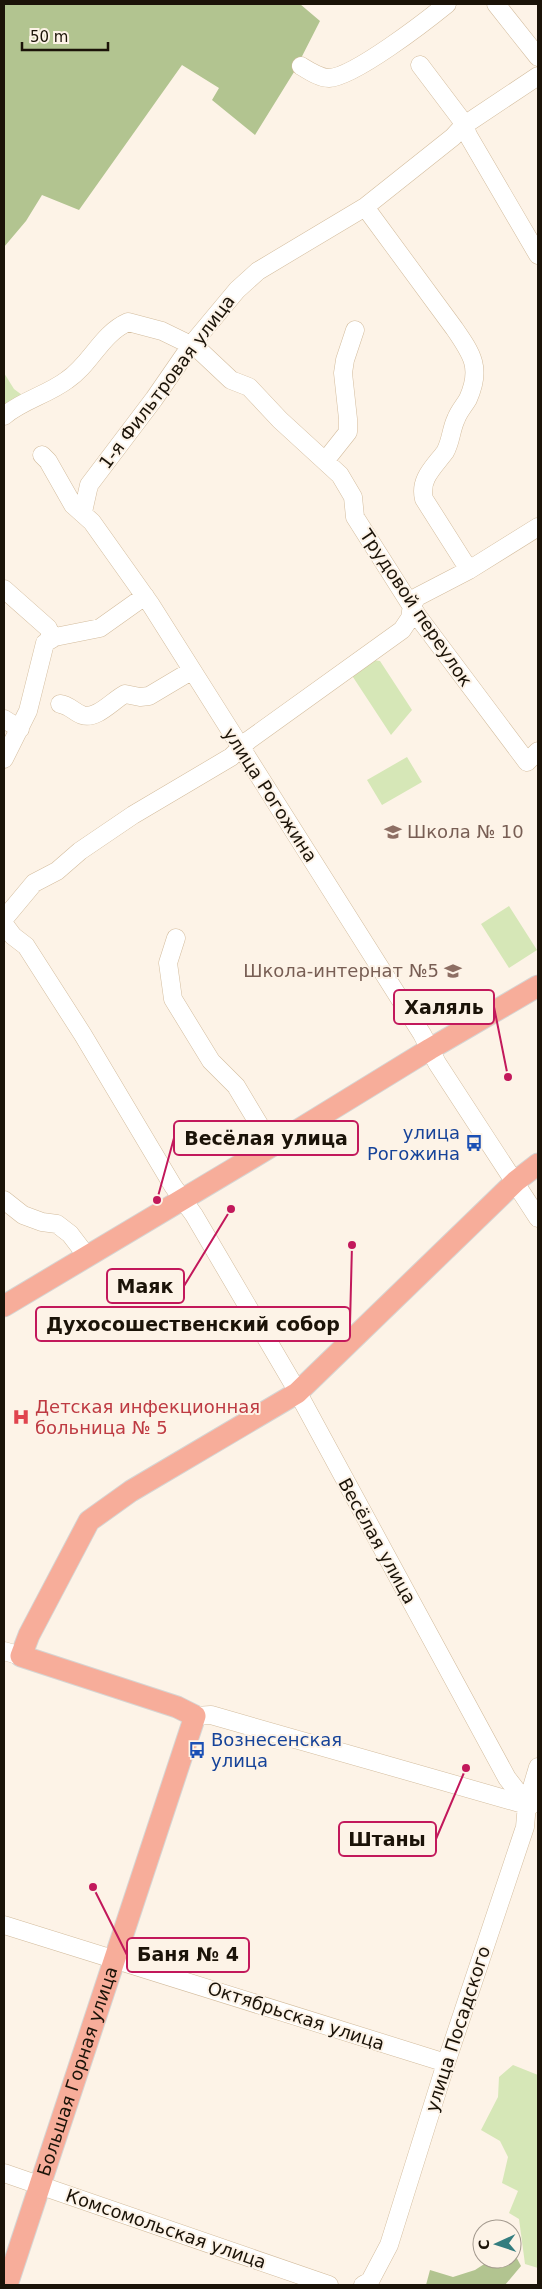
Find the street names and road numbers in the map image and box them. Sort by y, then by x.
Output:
street label: 1-я Фильтровая улица [94,291,239,473]
street label: Трудовой переулок [355,524,477,690]
street label: улица Рогожина [219,724,322,866]
street label: Весёлая улица [334,1474,421,1607]
street label: улица Посадского [421,1943,494,2114]
street label: Большая Горная улица [33,1964,122,2179]
street label: Октябрьская улица [205,1977,387,2054]
street label: Комсомольская улица [63,2184,269,2273]

